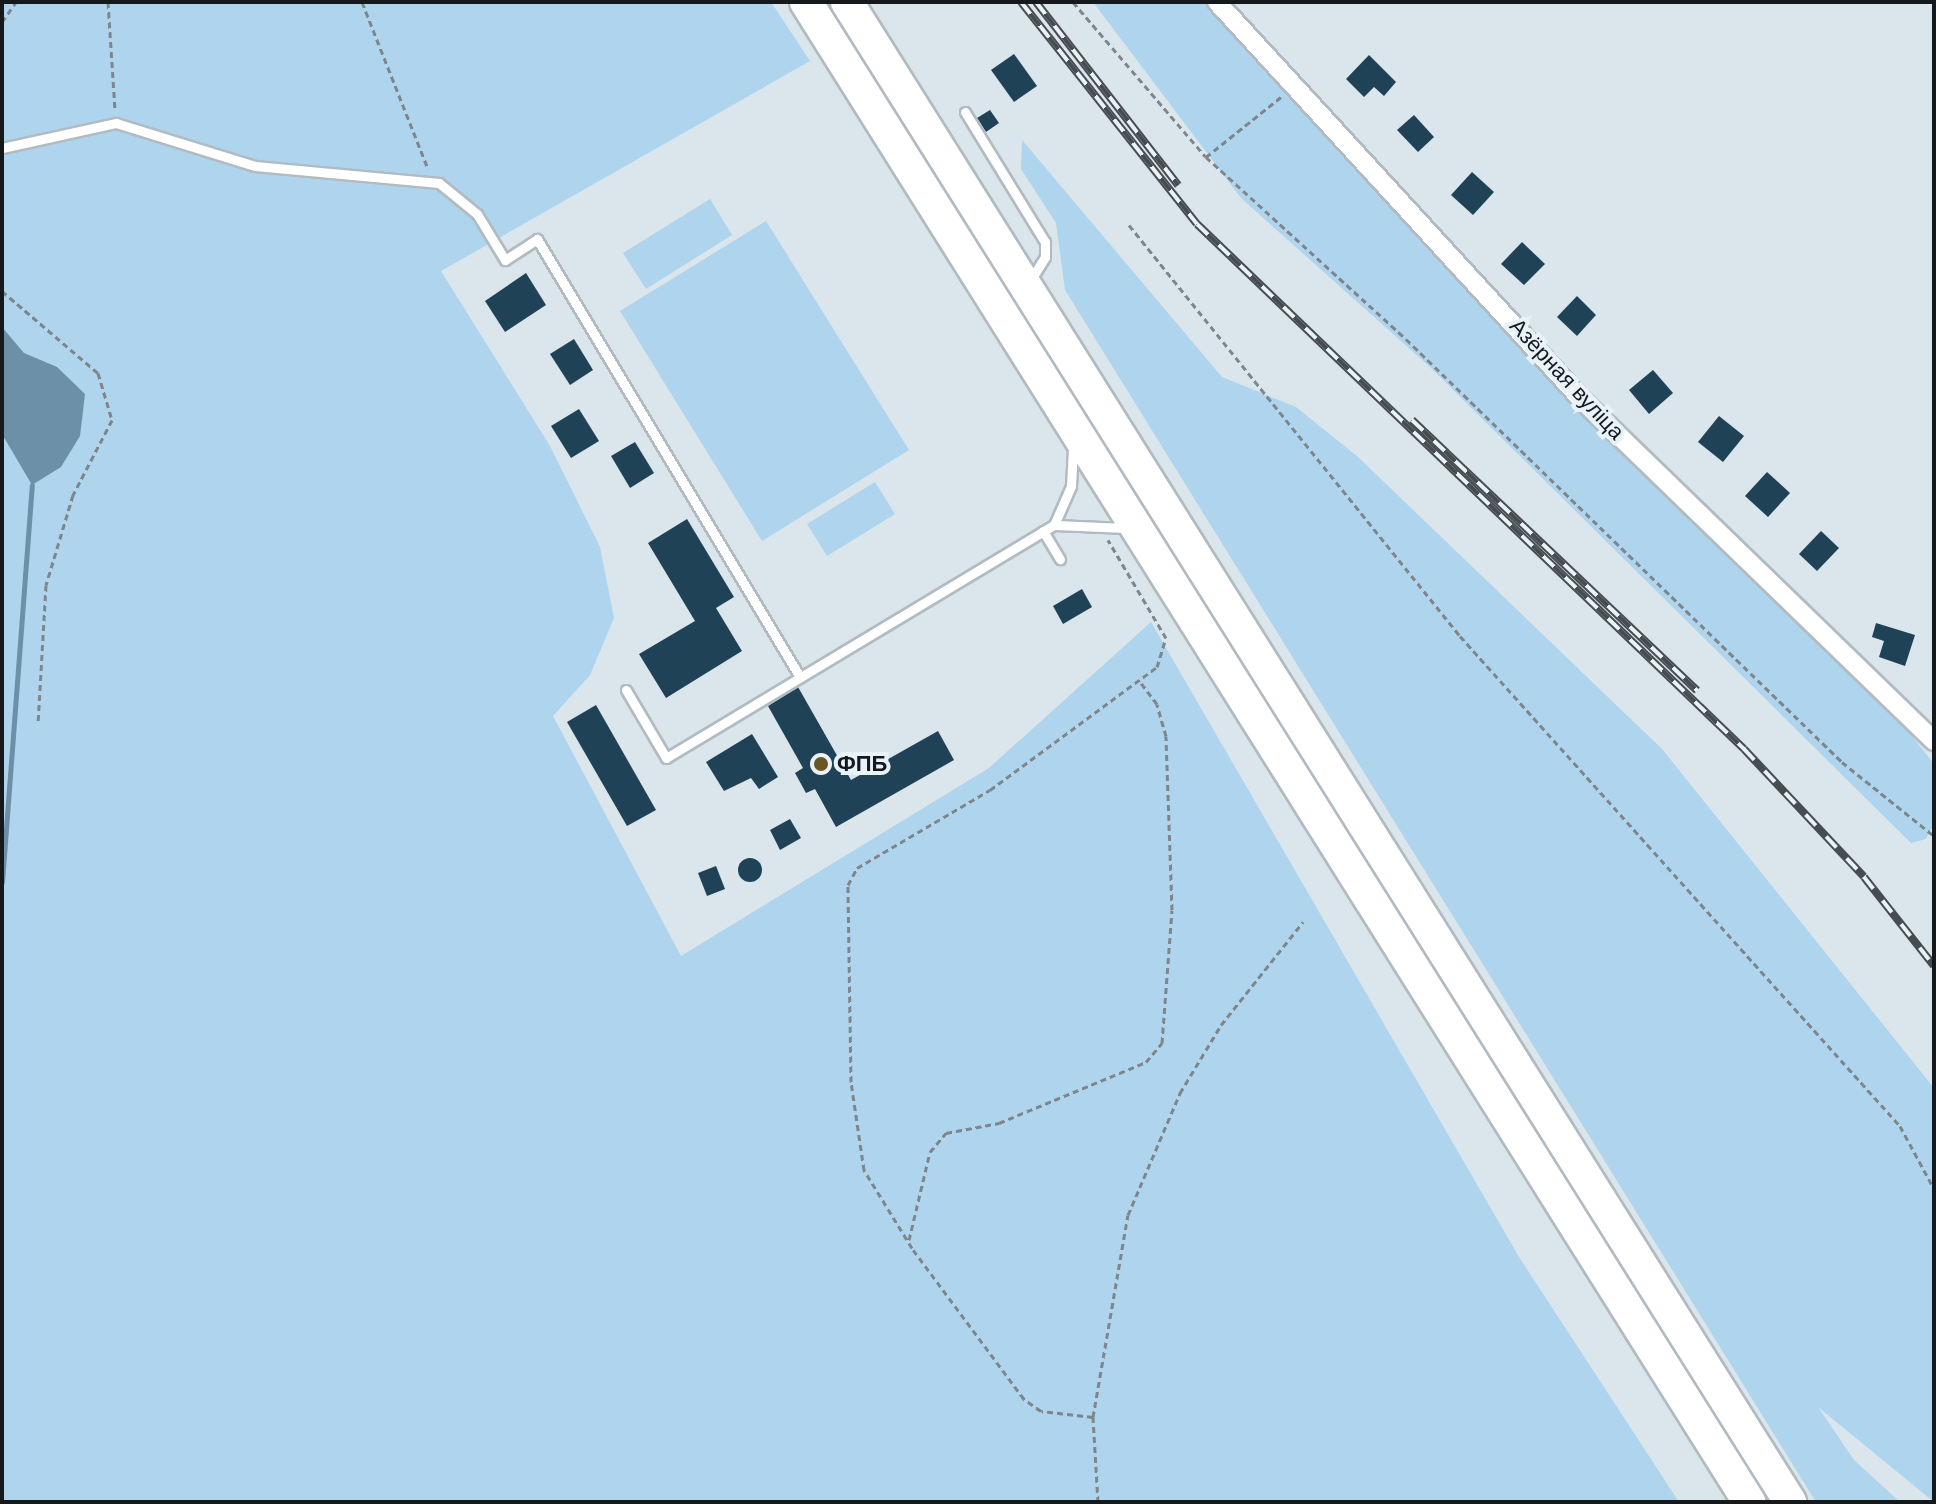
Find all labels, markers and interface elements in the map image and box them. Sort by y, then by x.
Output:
street label: Азёрная вуліца [1504,313,1630,445]
place label: ФПБ [837,751,887,777]
marker: ФПБ [812,755,830,773]

